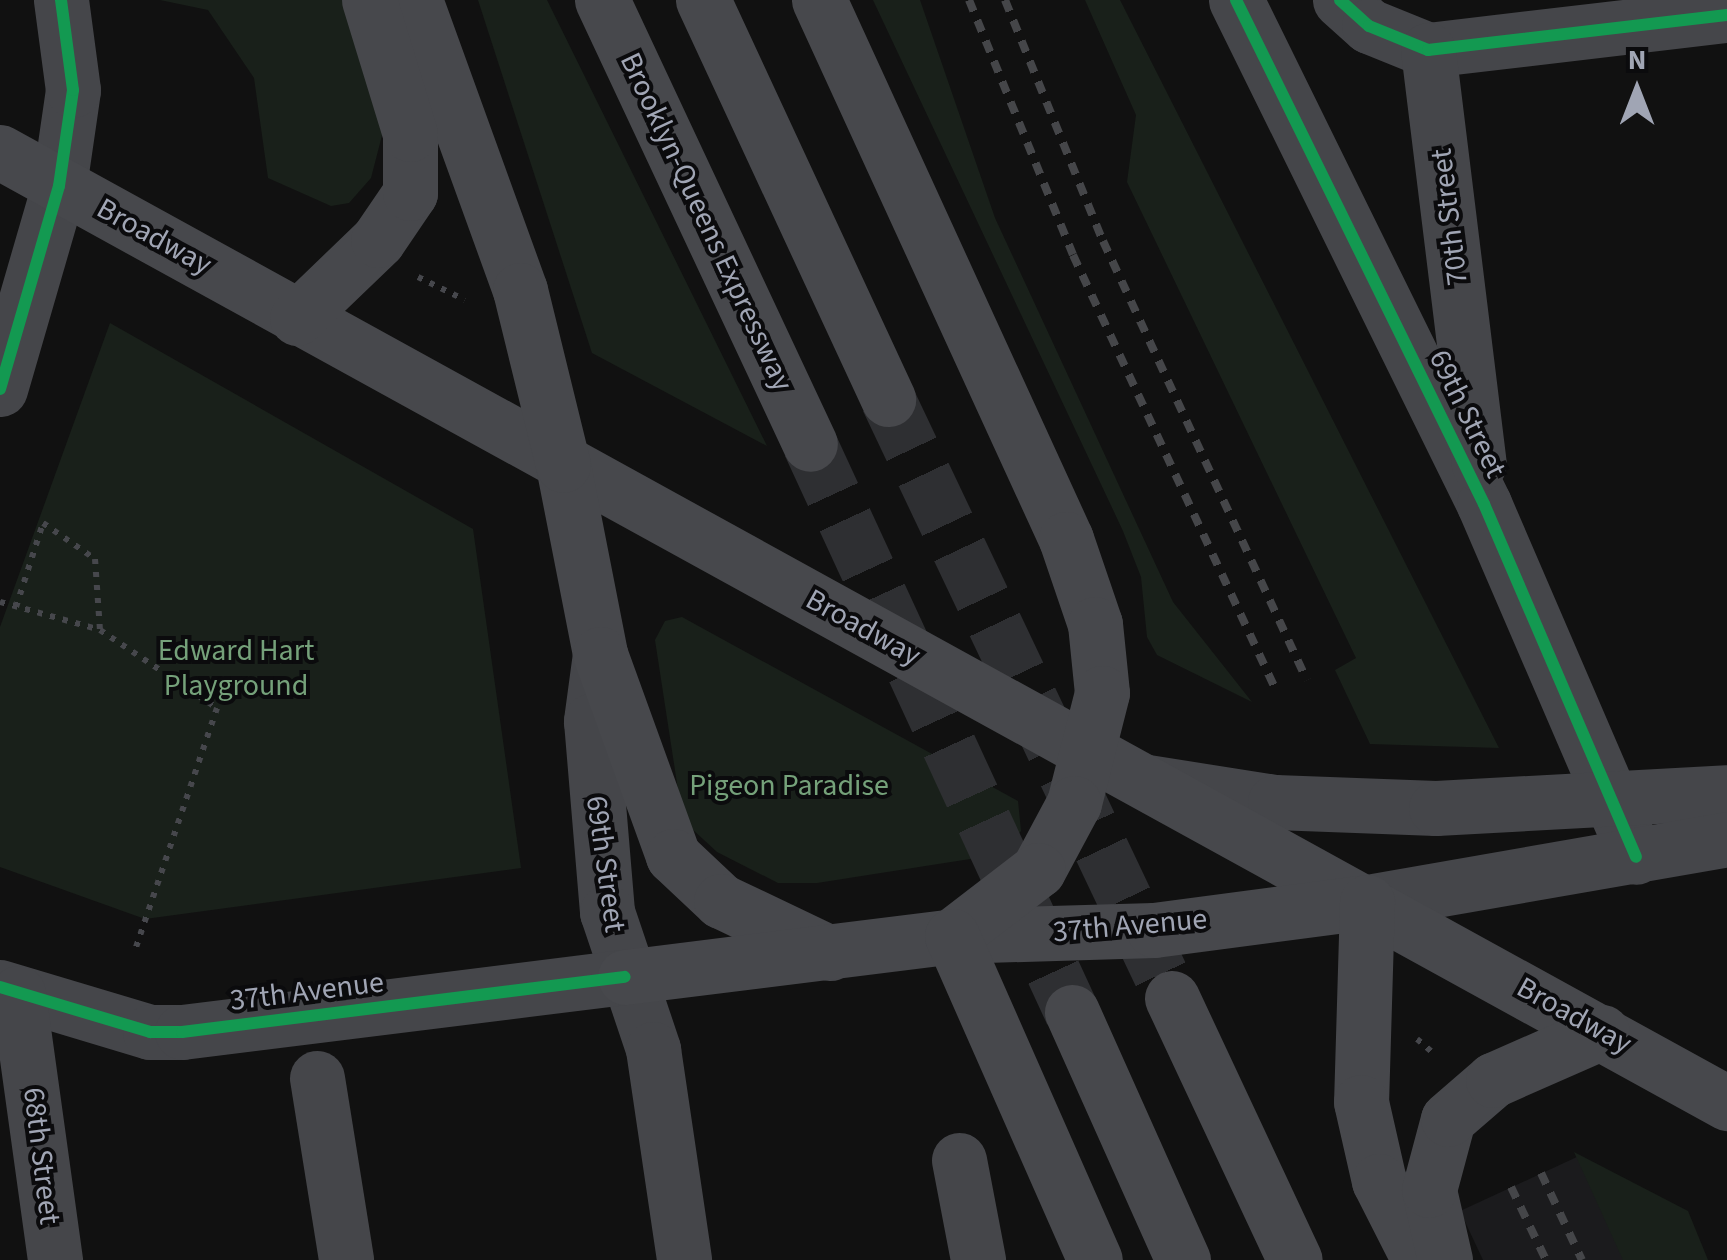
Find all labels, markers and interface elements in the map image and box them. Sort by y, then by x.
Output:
north arrow [1587,40,1687,140]
text: N [1628,40,1646,80]
street label: Brooklyn-Queens Expressway [612,47,800,397]
street label: 70th Street [1424,147,1476,287]
street label: Broadway [90,191,218,283]
street label: 69th Street [1421,344,1513,484]
street label: Broadway [799,582,927,674]
park label: Edward Hart Playground [158,633,314,704]
park label: Pigeon Paradise [689,768,889,804]
street label: 69th Street [578,793,632,935]
street label: 37th Avenue [1051,901,1209,951]
street label: 37th Avenue [228,965,386,1019]
street label: Broadway [1510,970,1638,1062]
street label: 68th Street [15,1086,67,1226]

